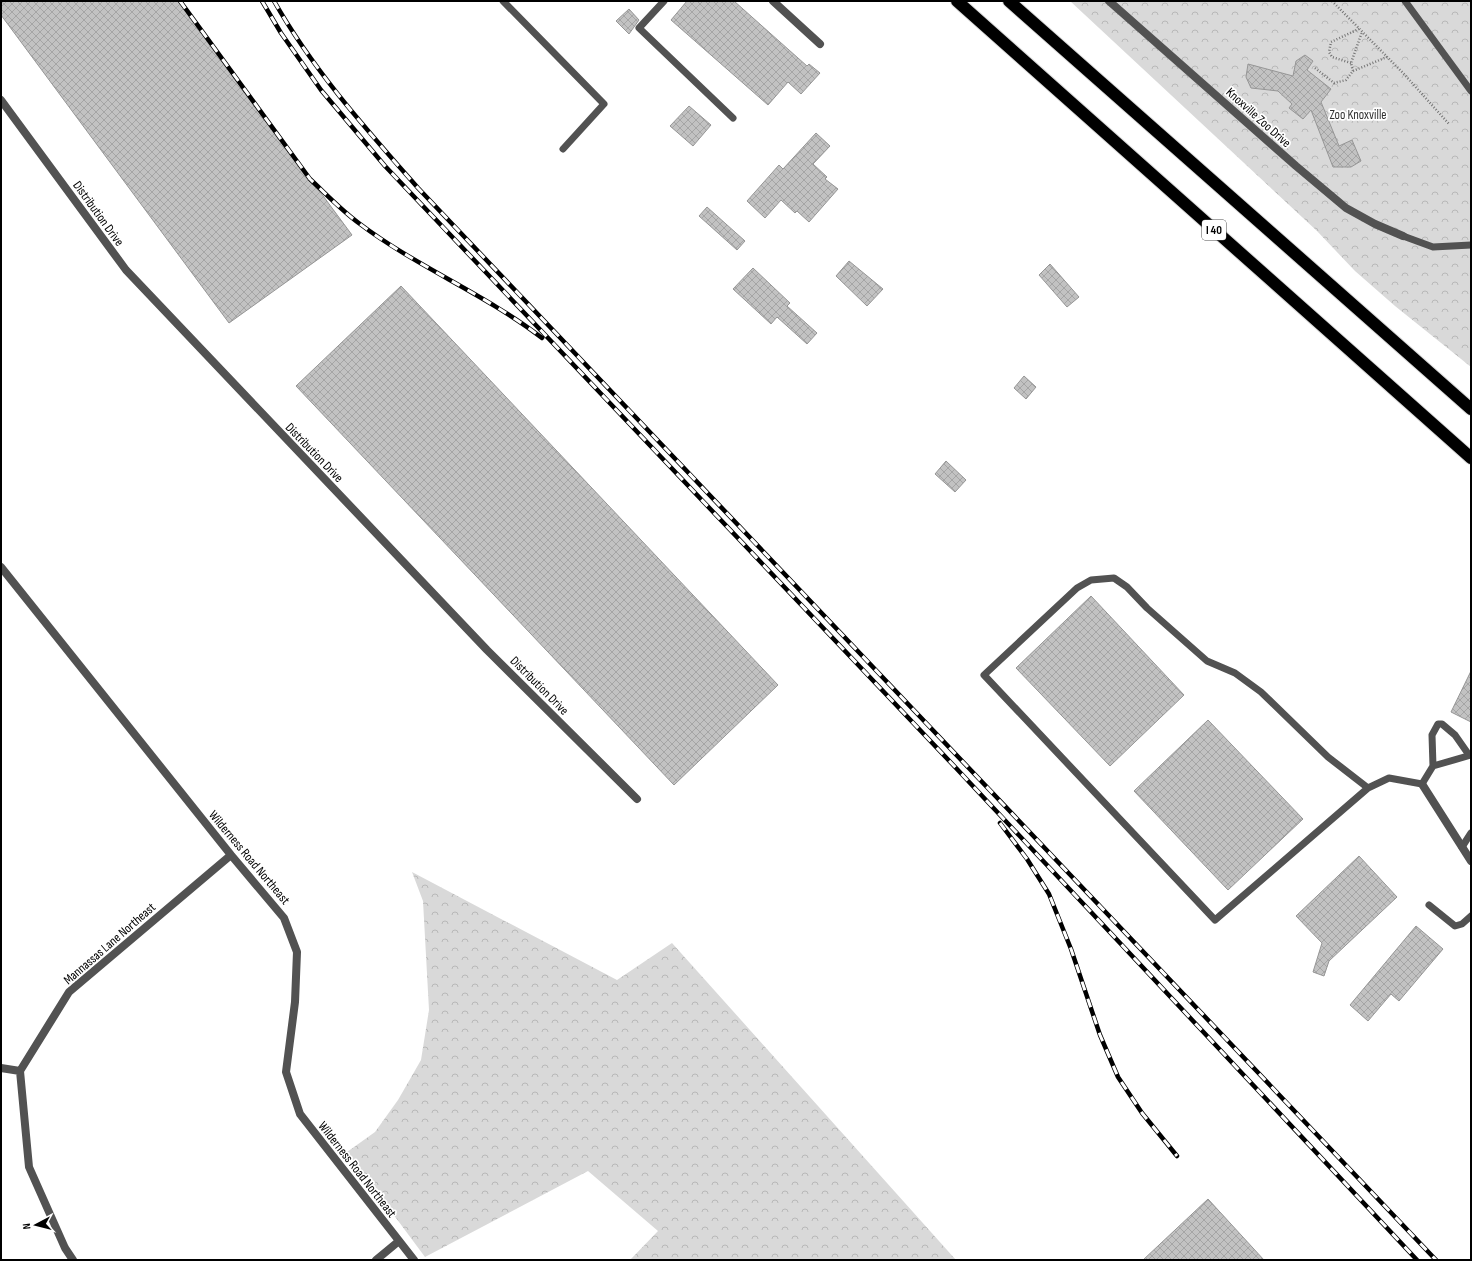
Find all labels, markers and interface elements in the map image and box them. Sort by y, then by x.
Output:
street label: Knoxville Zoo Drive [1223,84,1294,151]
park label: Zoo Knoxville [1329,107,1387,123]
street label: Distribution Drive [69,178,127,249]
road number: I 40 [1202,220,1226,240]
street label: Distribution Drive [282,420,347,486]
street label: Distribution Drive [507,653,572,718]
street label: Wilderness Road Northeast [205,807,293,908]
street label: Mannassas Lane Northeast [60,899,159,988]
street label: Wilderness Road Northeast [315,1118,400,1221]
north arrow [16,1205,56,1245]
text: N [20,1222,33,1230]

